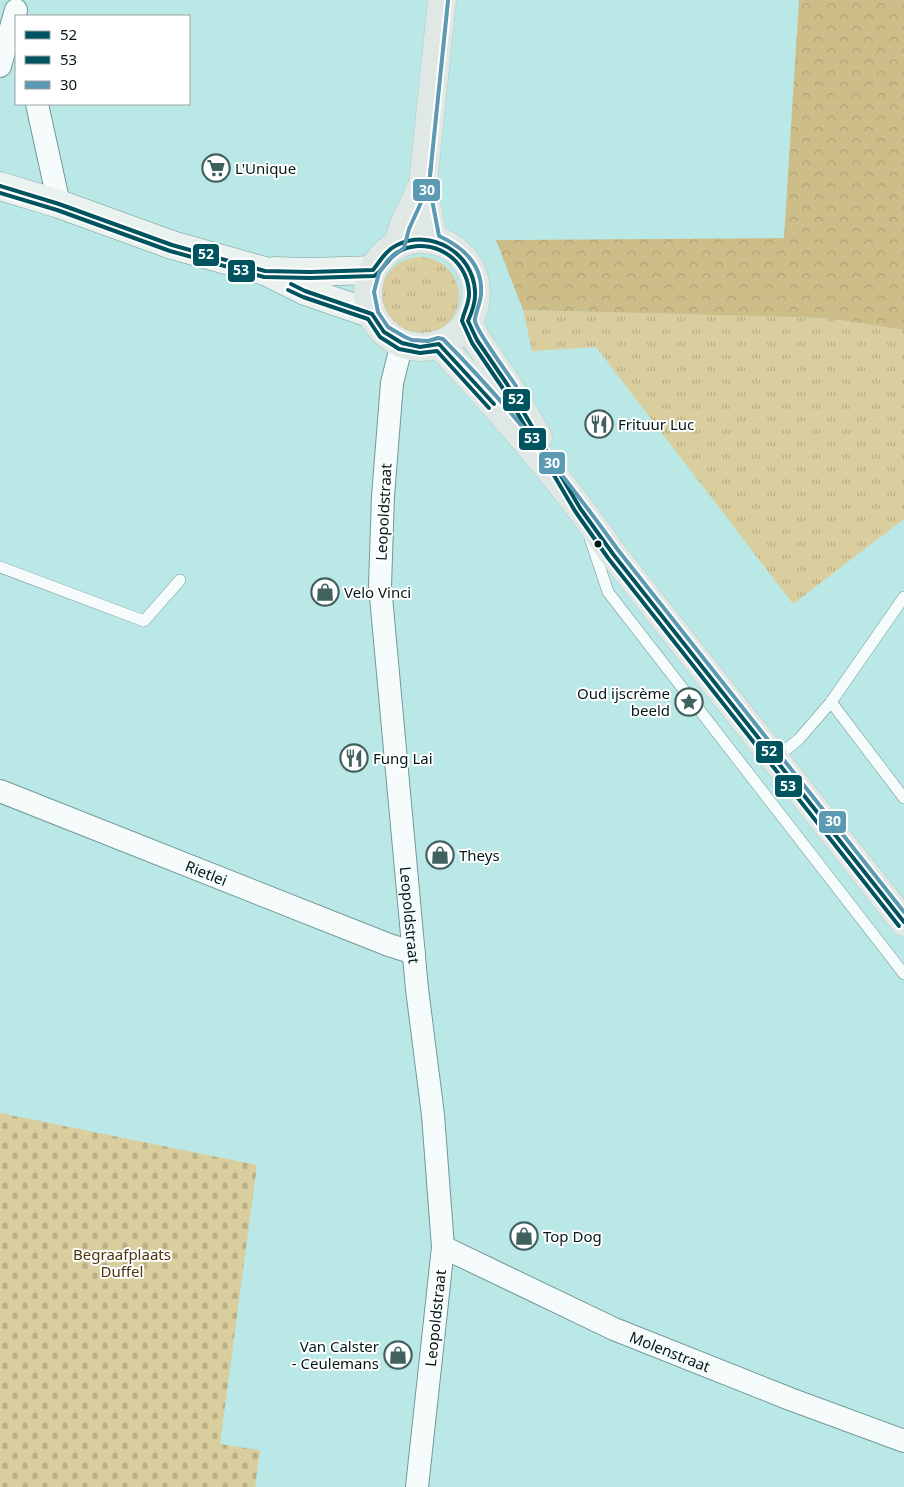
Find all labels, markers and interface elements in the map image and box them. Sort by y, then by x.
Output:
legend [15,15,190,105]
text: 52 [60,24,77,44]
text: 53 [60,49,77,69]
text: 30 [60,74,77,94]
supermarket icon: L'Unique [201,153,231,183]
place label: L'Unique [235,158,296,178]
line badge: 30 [412,178,441,202]
text: 30 [419,180,435,199]
line badge: 52 [192,243,220,267]
text: 52 [198,244,214,263]
line badge: 53 [227,259,256,283]
text: 53 [233,260,249,279]
line badge: 52 [502,388,531,412]
text: 52 [508,389,524,408]
restaurant icon: Frituur Luc [584,409,614,439]
place label: Frituur Luc [618,414,694,434]
line badge: 53 [518,427,547,451]
text: 53 [524,428,540,447]
line badge: 30 [538,451,566,475]
text: 30 [544,453,560,472]
street label: Leopoldstraat [370,462,396,561]
unlabelled marker [593,539,603,549]
shop icon: Velo Vinci [310,577,340,607]
place label: Velo Vinci [344,582,411,602]
place label: Oud ijscrème beeld [577,683,670,720]
place icon: Oud ijscrème beeld [674,687,704,717]
line badge: 52 [755,740,784,764]
text: 52 [761,741,777,760]
restaurant icon: Fung Lai [339,743,369,773]
place label: Fung Lai [373,748,433,768]
line badge: 53 [774,774,803,798]
text: 53 [780,776,796,795]
line badge: 30 [818,810,847,834]
text: 30 [825,811,841,830]
shop icon: Theys [425,840,455,870]
place label: Theys [459,845,500,865]
street label: Rietlei [183,855,230,890]
street label: Leopoldstraat [396,865,425,965]
shop icon: Top Dog [509,1221,539,1251]
place label: Top Dog [543,1226,602,1246]
park label: Begraafplaats Duffel [73,1244,171,1281]
street label: Leopoldstraat [420,1268,450,1368]
street label: Molenstraat [627,1326,714,1377]
place label: Van Calster - Ceulemans [292,1336,379,1373]
shop icon: Van Calster - Ceulemans [383,1340,413,1370]

